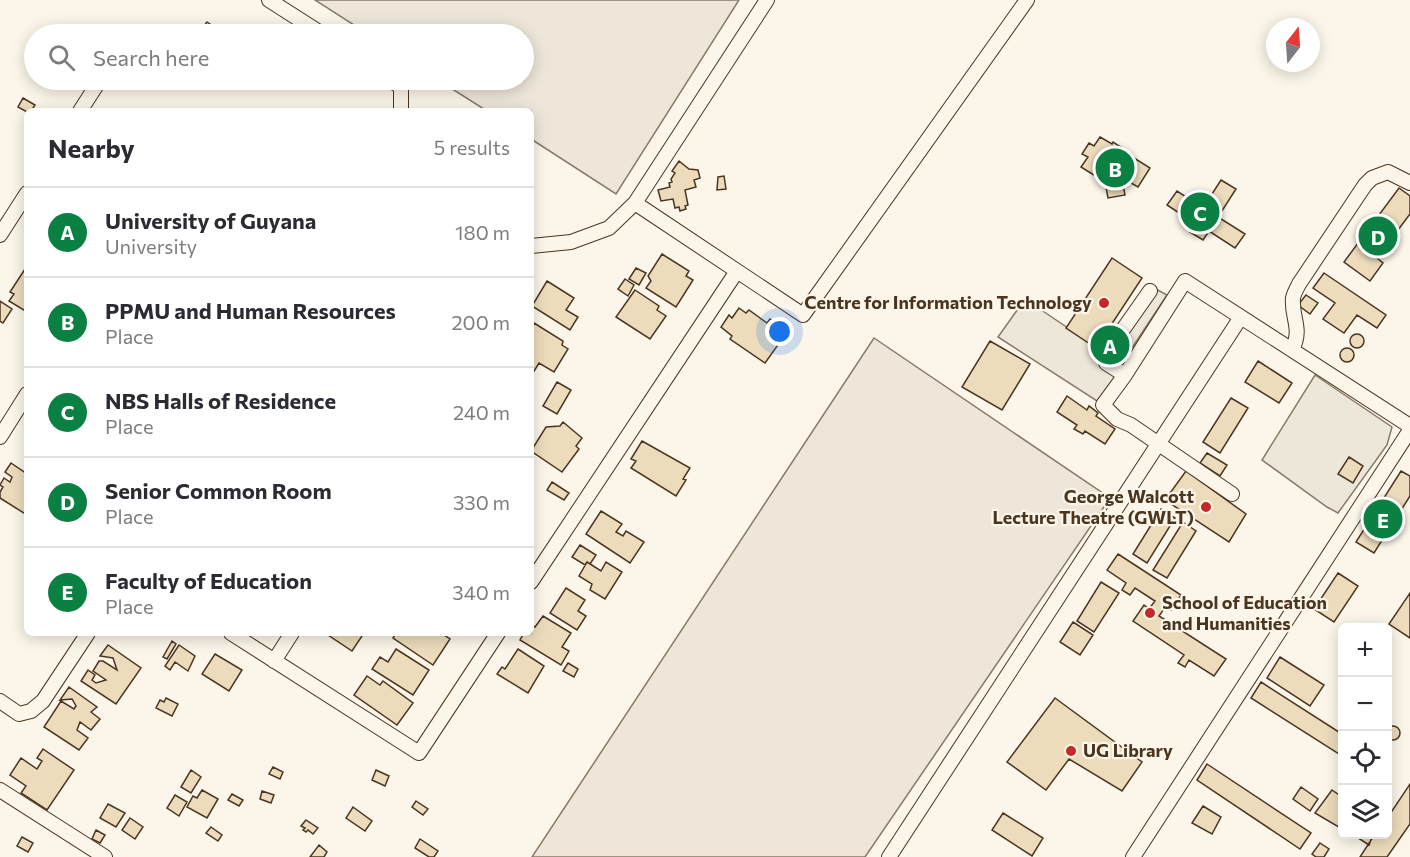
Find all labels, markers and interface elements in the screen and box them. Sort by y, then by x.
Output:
north arrow [1266,18,1320,72]
search box [24,24,534,90]
icon: search [45,41,78,74]
text: Search here [93,44,209,71]
text: Nearby [48,132,135,163]
text: 5 results [434,135,510,159]
pin: B [1096,146,1134,190]
pin: C [1180,190,1220,234]
text: University of Guyana [105,207,316,234]
pin: D [1358,214,1398,258]
text: A [60,220,75,244]
text: 180 m [455,220,510,244]
text: University [105,234,197,258]
place label: Centre for Information Technology [804,291,1092,313]
marker: Centre for Information Technology [1097,296,1111,310]
text: PPMU and Human Resources [105,297,396,324]
text: B [61,310,74,334]
text: 200 m [452,310,510,334]
your location [765,317,794,346]
pin: A [1090,322,1130,368]
text: Place [105,324,154,348]
text: NBS Halls of Residence [105,387,336,414]
text: C [61,400,74,424]
text: 240 m [453,400,510,424]
text: Place [105,414,154,438]
text: Senior Common Room [105,477,332,504]
place label: George Walcott Lecture Theatre (GWLT) [992,485,1194,528]
text: D [60,490,75,514]
text: 330 m [453,490,510,514]
pin: E [1364,496,1402,542]
marker: George Walcott Lecture Theatre (GWLT) [1199,500,1213,514]
text: Place [105,504,154,528]
text: Faculty of Education [105,567,312,594]
text: E [62,580,73,604]
text: 340 m [452,580,510,604]
place label: School of Education and Humanities [1162,591,1327,634]
text: Place [105,594,154,618]
marker: School of Education and Humanities [1143,606,1157,620]
map controls [1338,623,1392,839]
button: + [1338,623,1392,677]
button: − [1338,677,1392,731]
button: locate [1338,731,1392,785]
place label: UG Library [1083,739,1173,761]
marker: UG Library [1064,744,1078,758]
button: layers [1338,785,1392,839]

